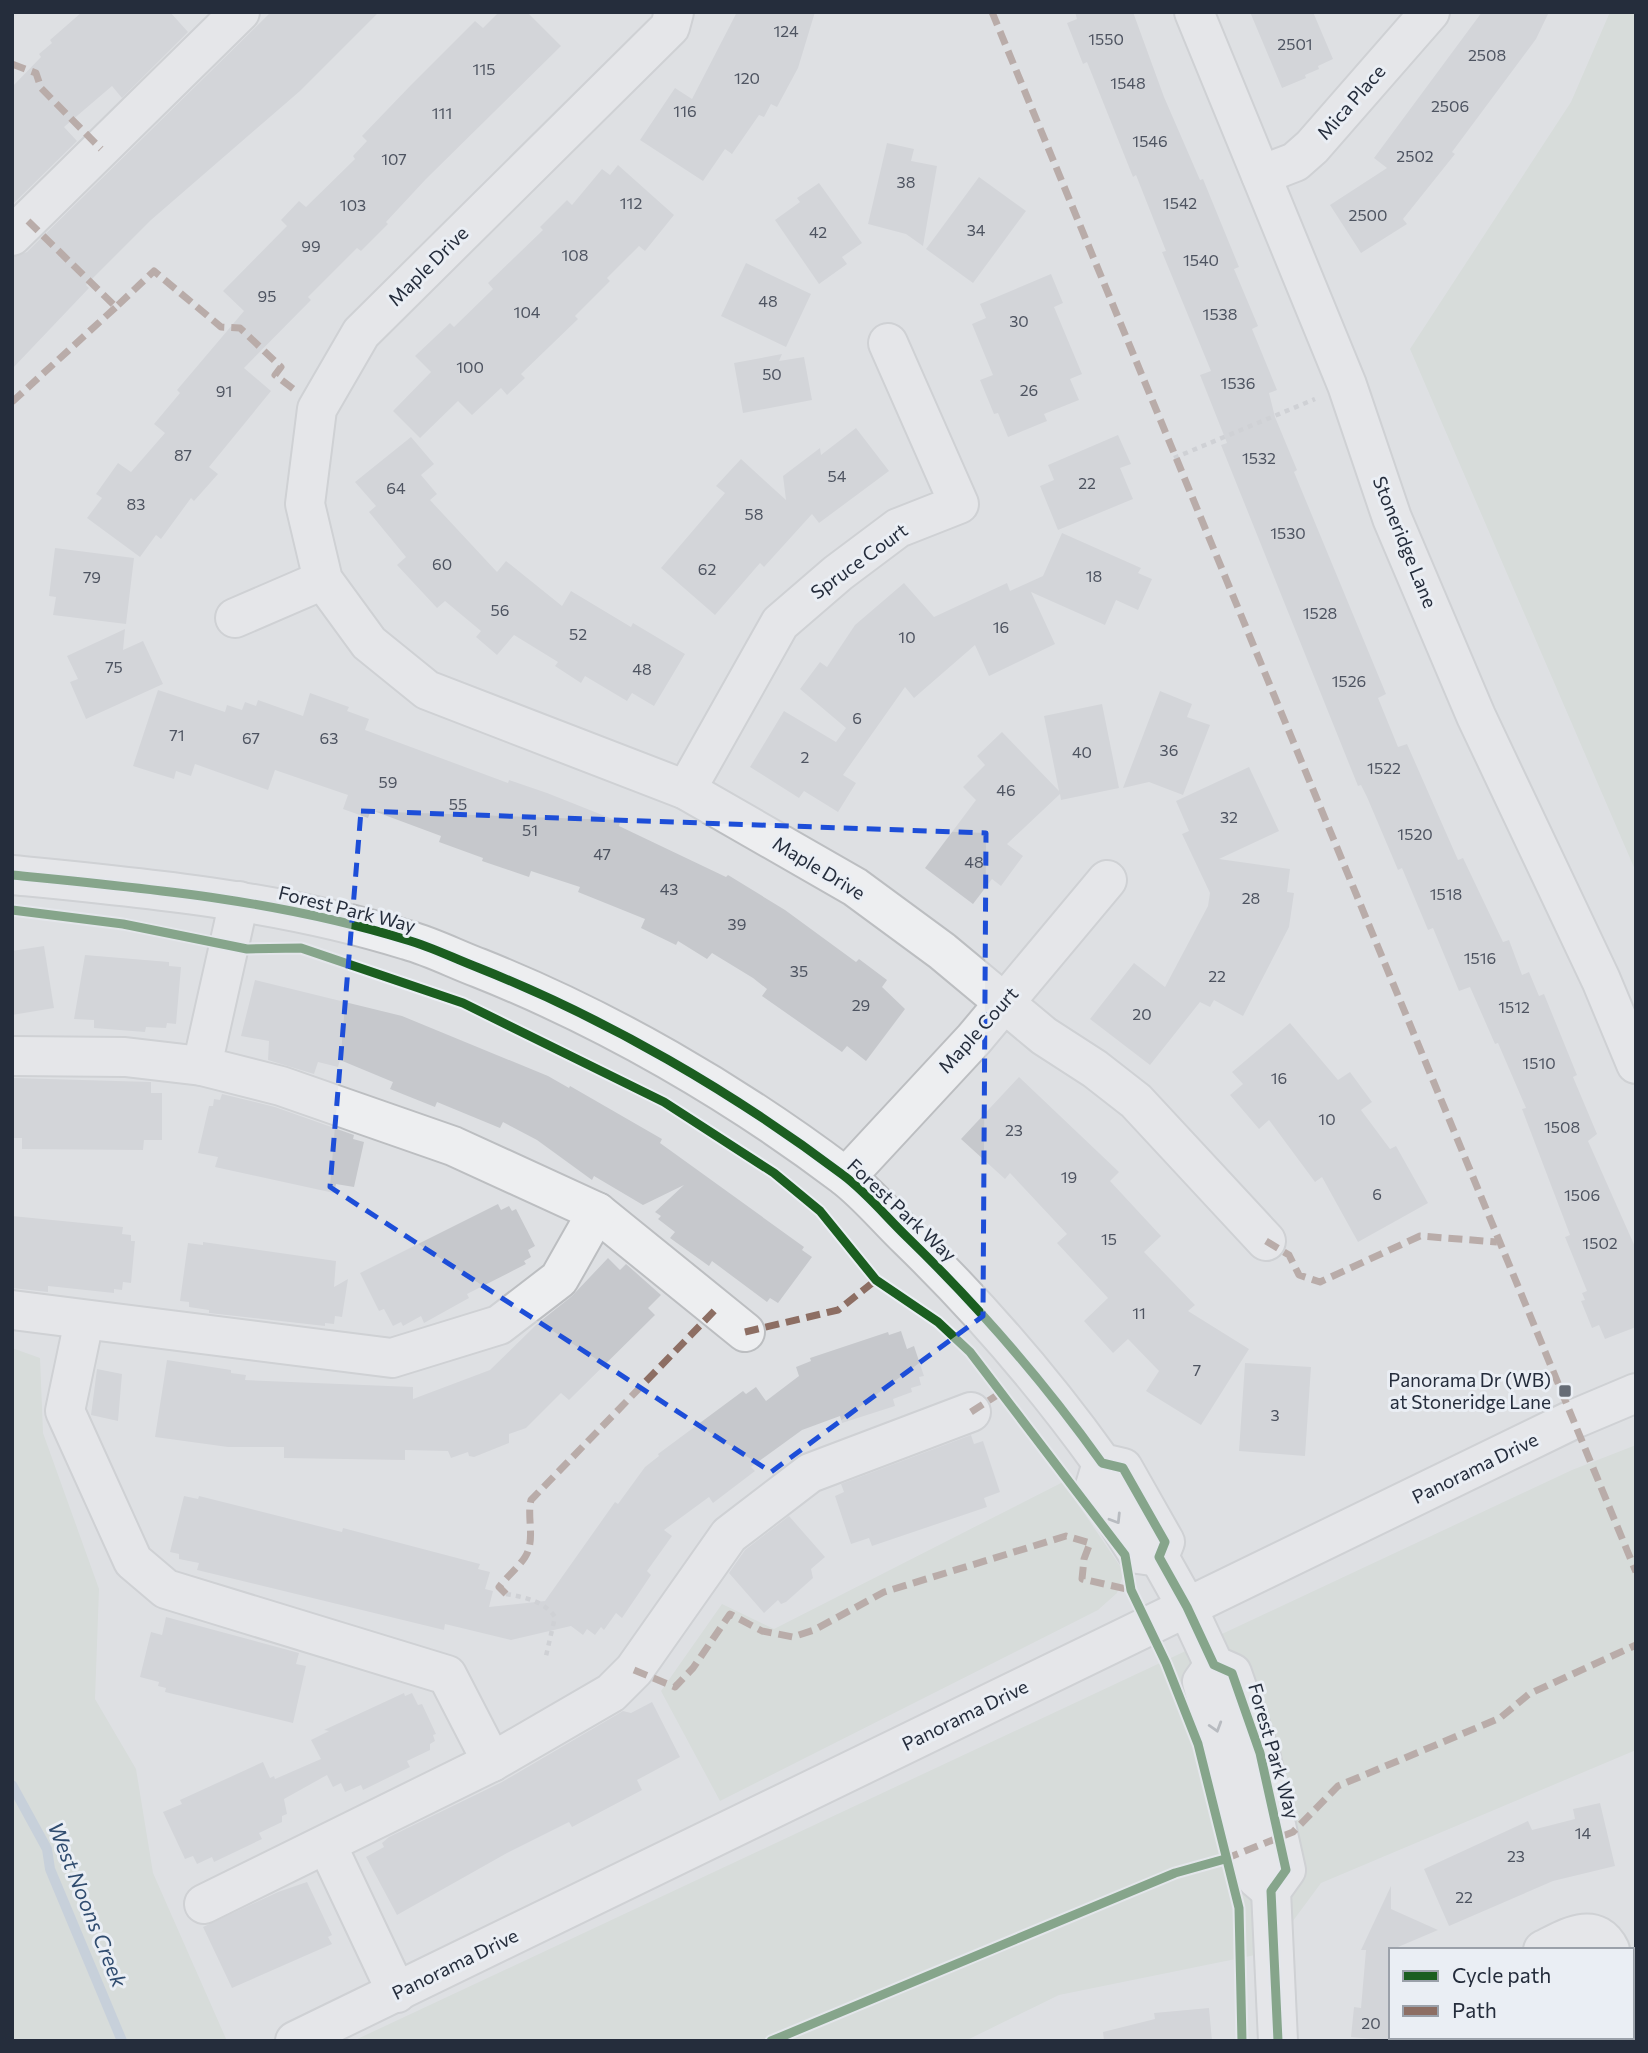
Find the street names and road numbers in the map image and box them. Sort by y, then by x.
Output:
street label: Mica Place [1312,59,1390,144]
street label: Maple Drive [383,221,472,310]
street label: Stoneridge Lane [1369,473,1442,611]
street label: Spruce Court [806,518,912,603]
street label: Maple Drive [769,831,870,904]
street label: Forest Park Way [276,880,418,937]
street label: Maple Court [933,982,1022,1078]
street label: Forest Park Way [843,1153,962,1266]
street label: Panorama Drive [1408,1427,1542,1508]
street label: Panorama Drive [898,1674,1032,1755]
street label: Forest Park Way [1244,1680,1305,1822]
street label: Panorama Drive [388,1923,522,2004]

